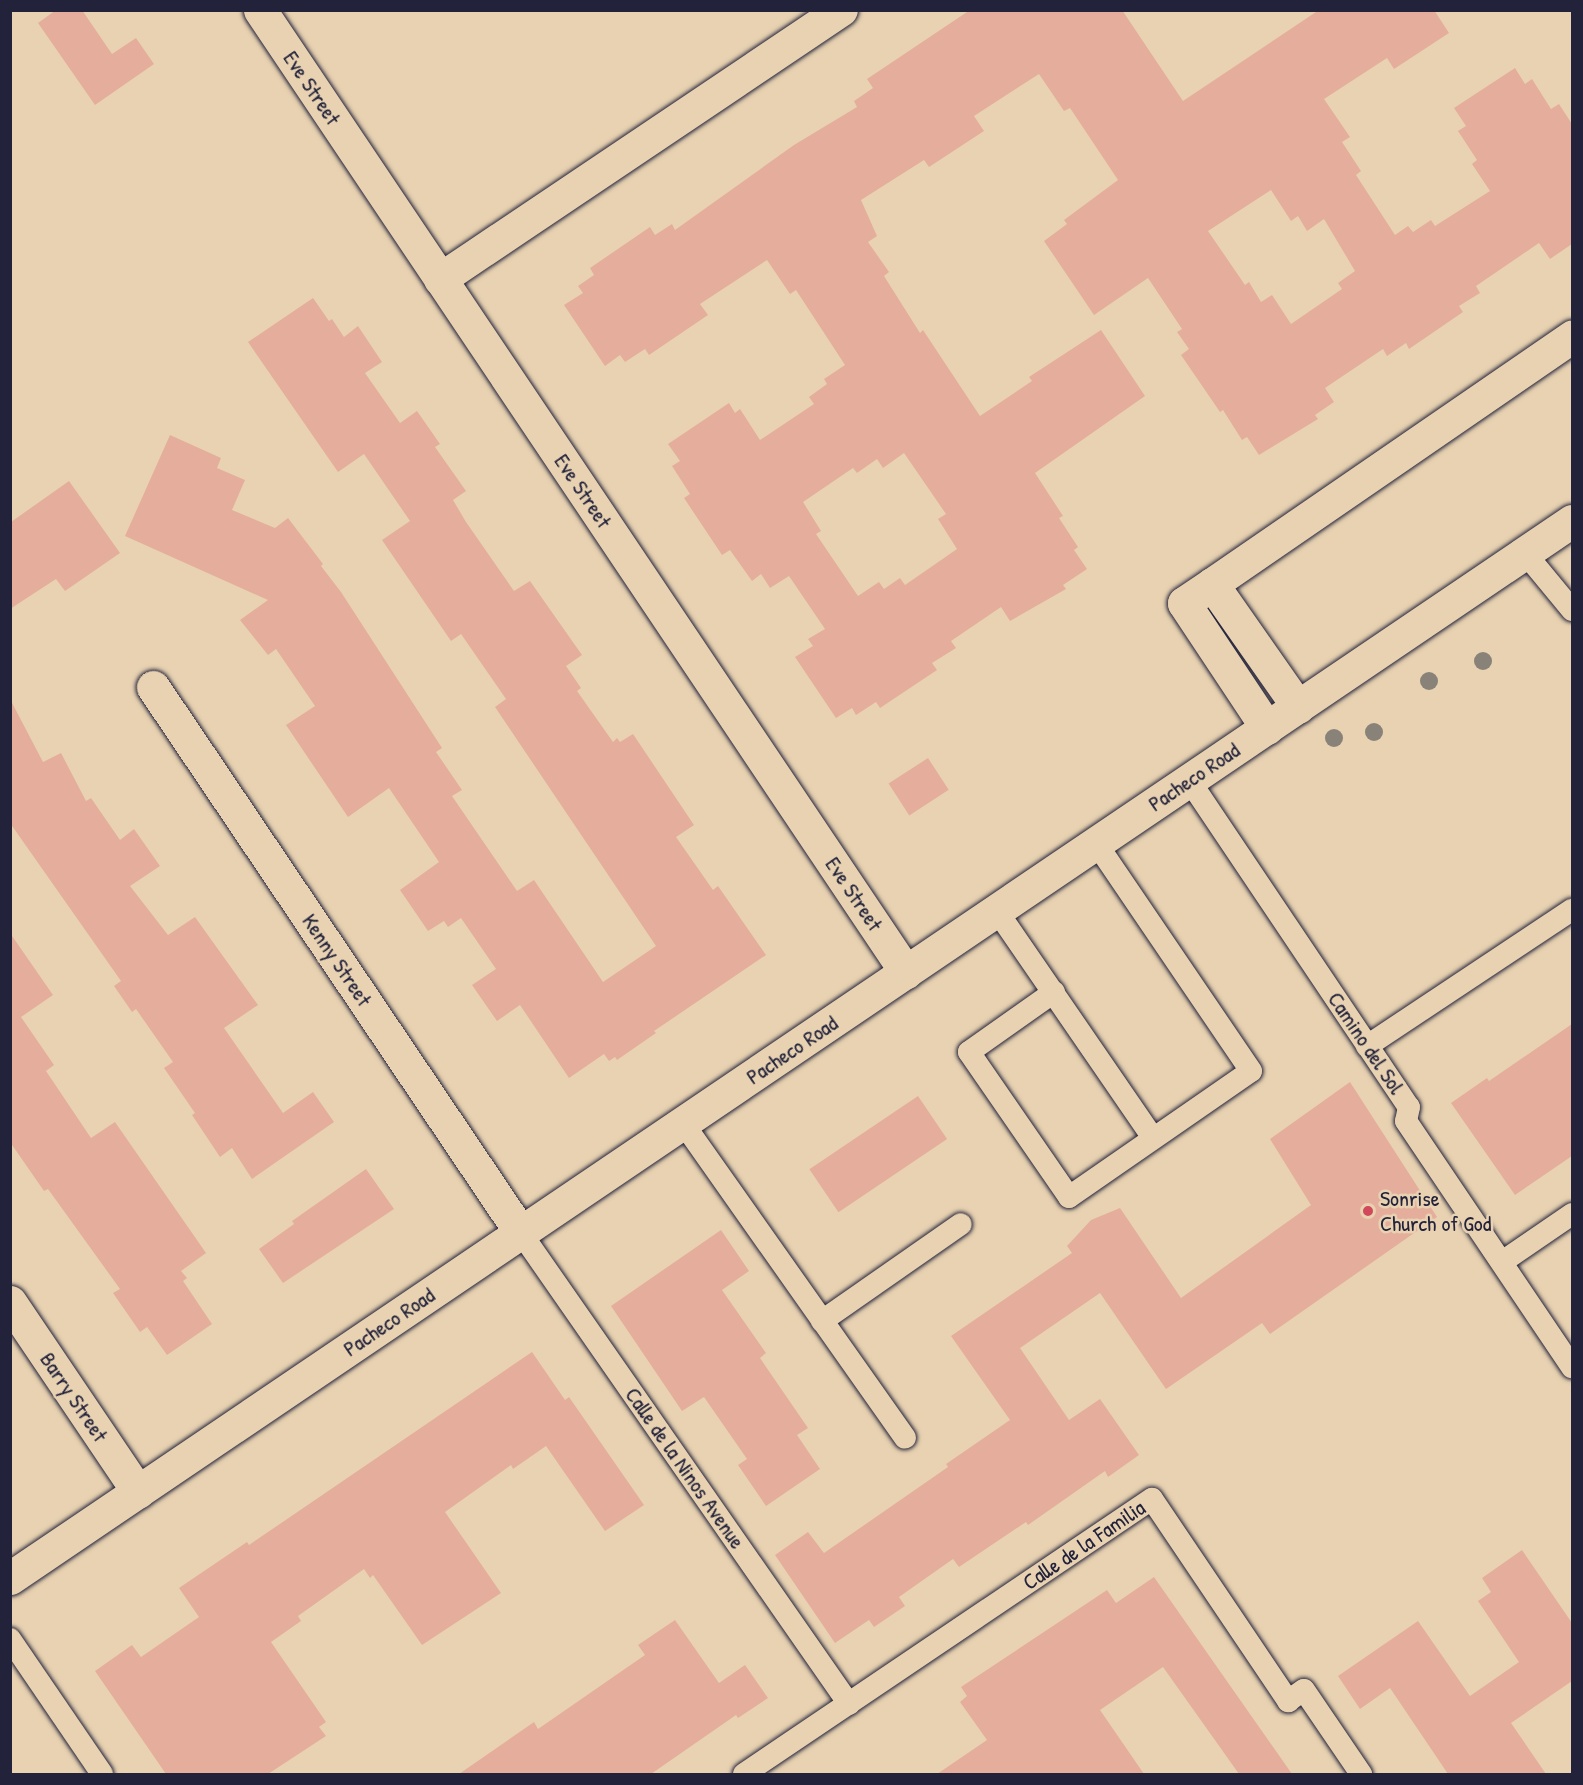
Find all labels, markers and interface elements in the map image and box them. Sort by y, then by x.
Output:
street label: Eve Street [278,46,346,130]
street label: Eve Street [549,449,617,533]
street label: Pacheco Road [1143,737,1245,817]
street label: Eve Street [820,852,888,936]
street label: Kenny Street [296,909,378,1011]
street label: Camino del Sol [1322,987,1410,1099]
street label: Pacheco Road [741,1010,843,1090]
place label: Sonrise Church of God [1380,1185,1491,1236]
marker: Sonrise Church of God [1361,1204,1375,1218]
street label: Pacheco Road [338,1282,440,1362]
street label: Barry Street [34,1347,114,1447]
street label: Calle de la Ninos Avenue [620,1382,750,1554]
street label: Calle de la Familia [1018,1494,1150,1596]

